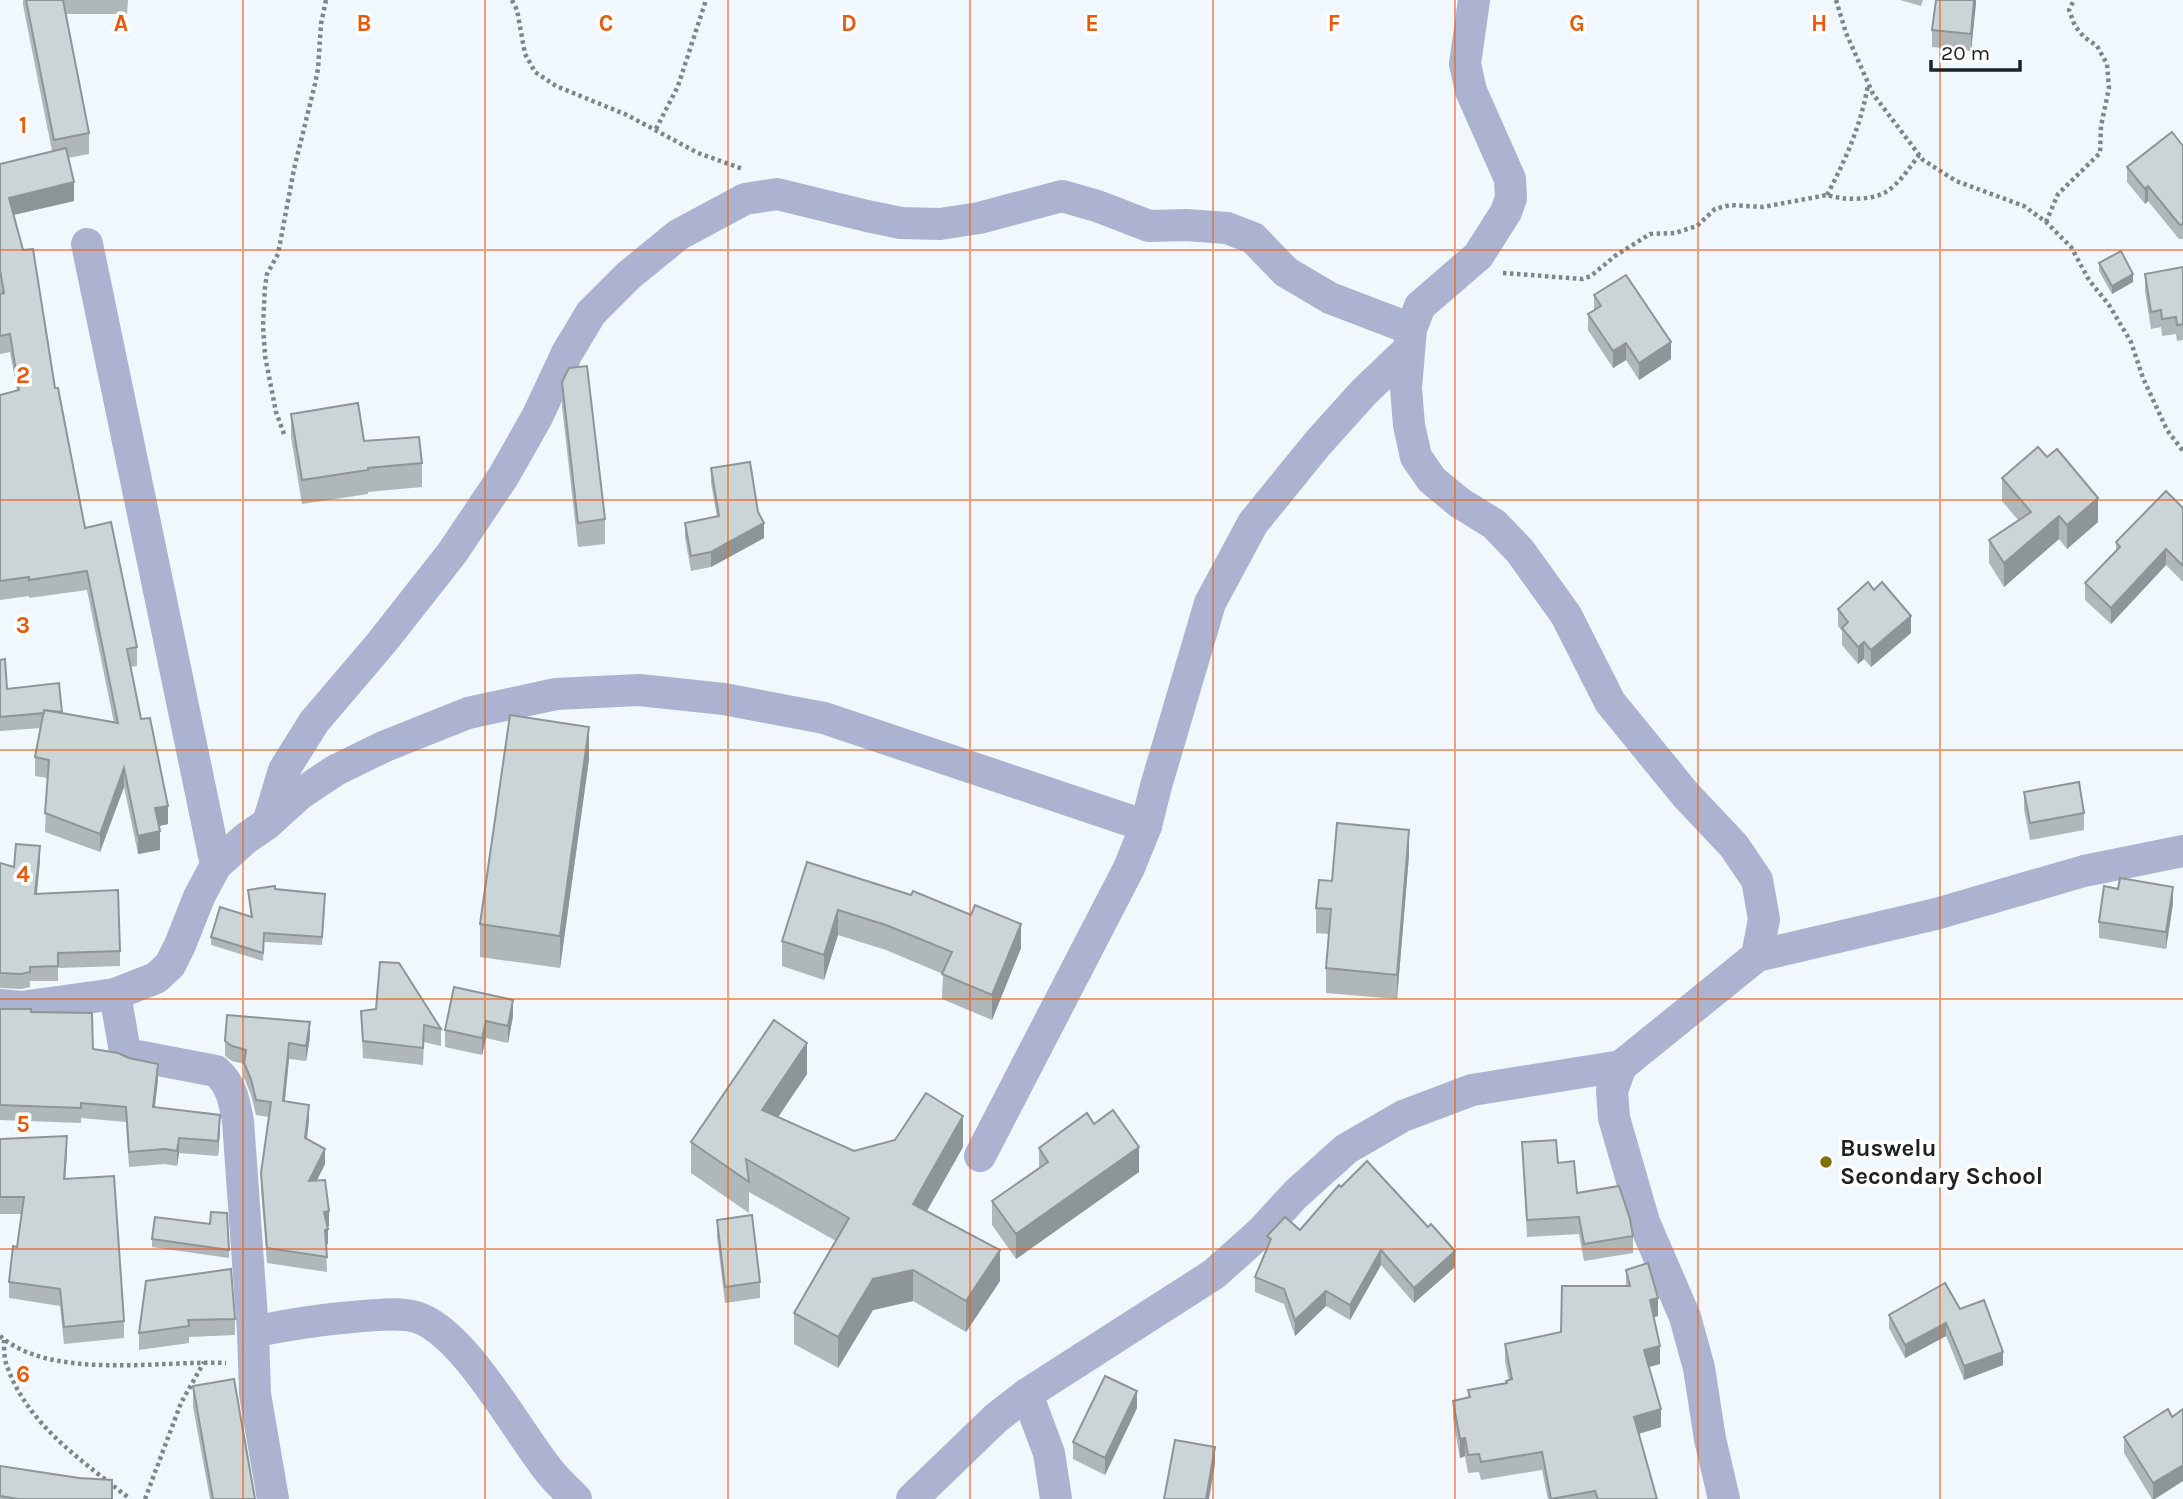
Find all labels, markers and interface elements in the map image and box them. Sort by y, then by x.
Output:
text: A [114,10,128,37]
text: B [357,10,371,37]
text: C [599,10,613,37]
text: D [841,10,857,37]
text: E [1085,10,1099,37]
text: F [1328,10,1340,37]
text: G [1569,10,1585,37]
text: H [1811,10,1827,37]
scale bar [1931,28,2020,72]
text: 20 m [1941,41,1990,65]
text: 1 [19,112,27,139]
text: 2 [16,362,30,389]
text: 3 [16,612,30,639]
text: 4 [16,861,30,888]
text: 5 [16,1111,30,1138]
place label: Buswelu Secondary School [1840,1134,2043,1190]
marker: Buswelu Secondary School [1818,1154,1834,1170]
text: 6 [16,1361,30,1388]

